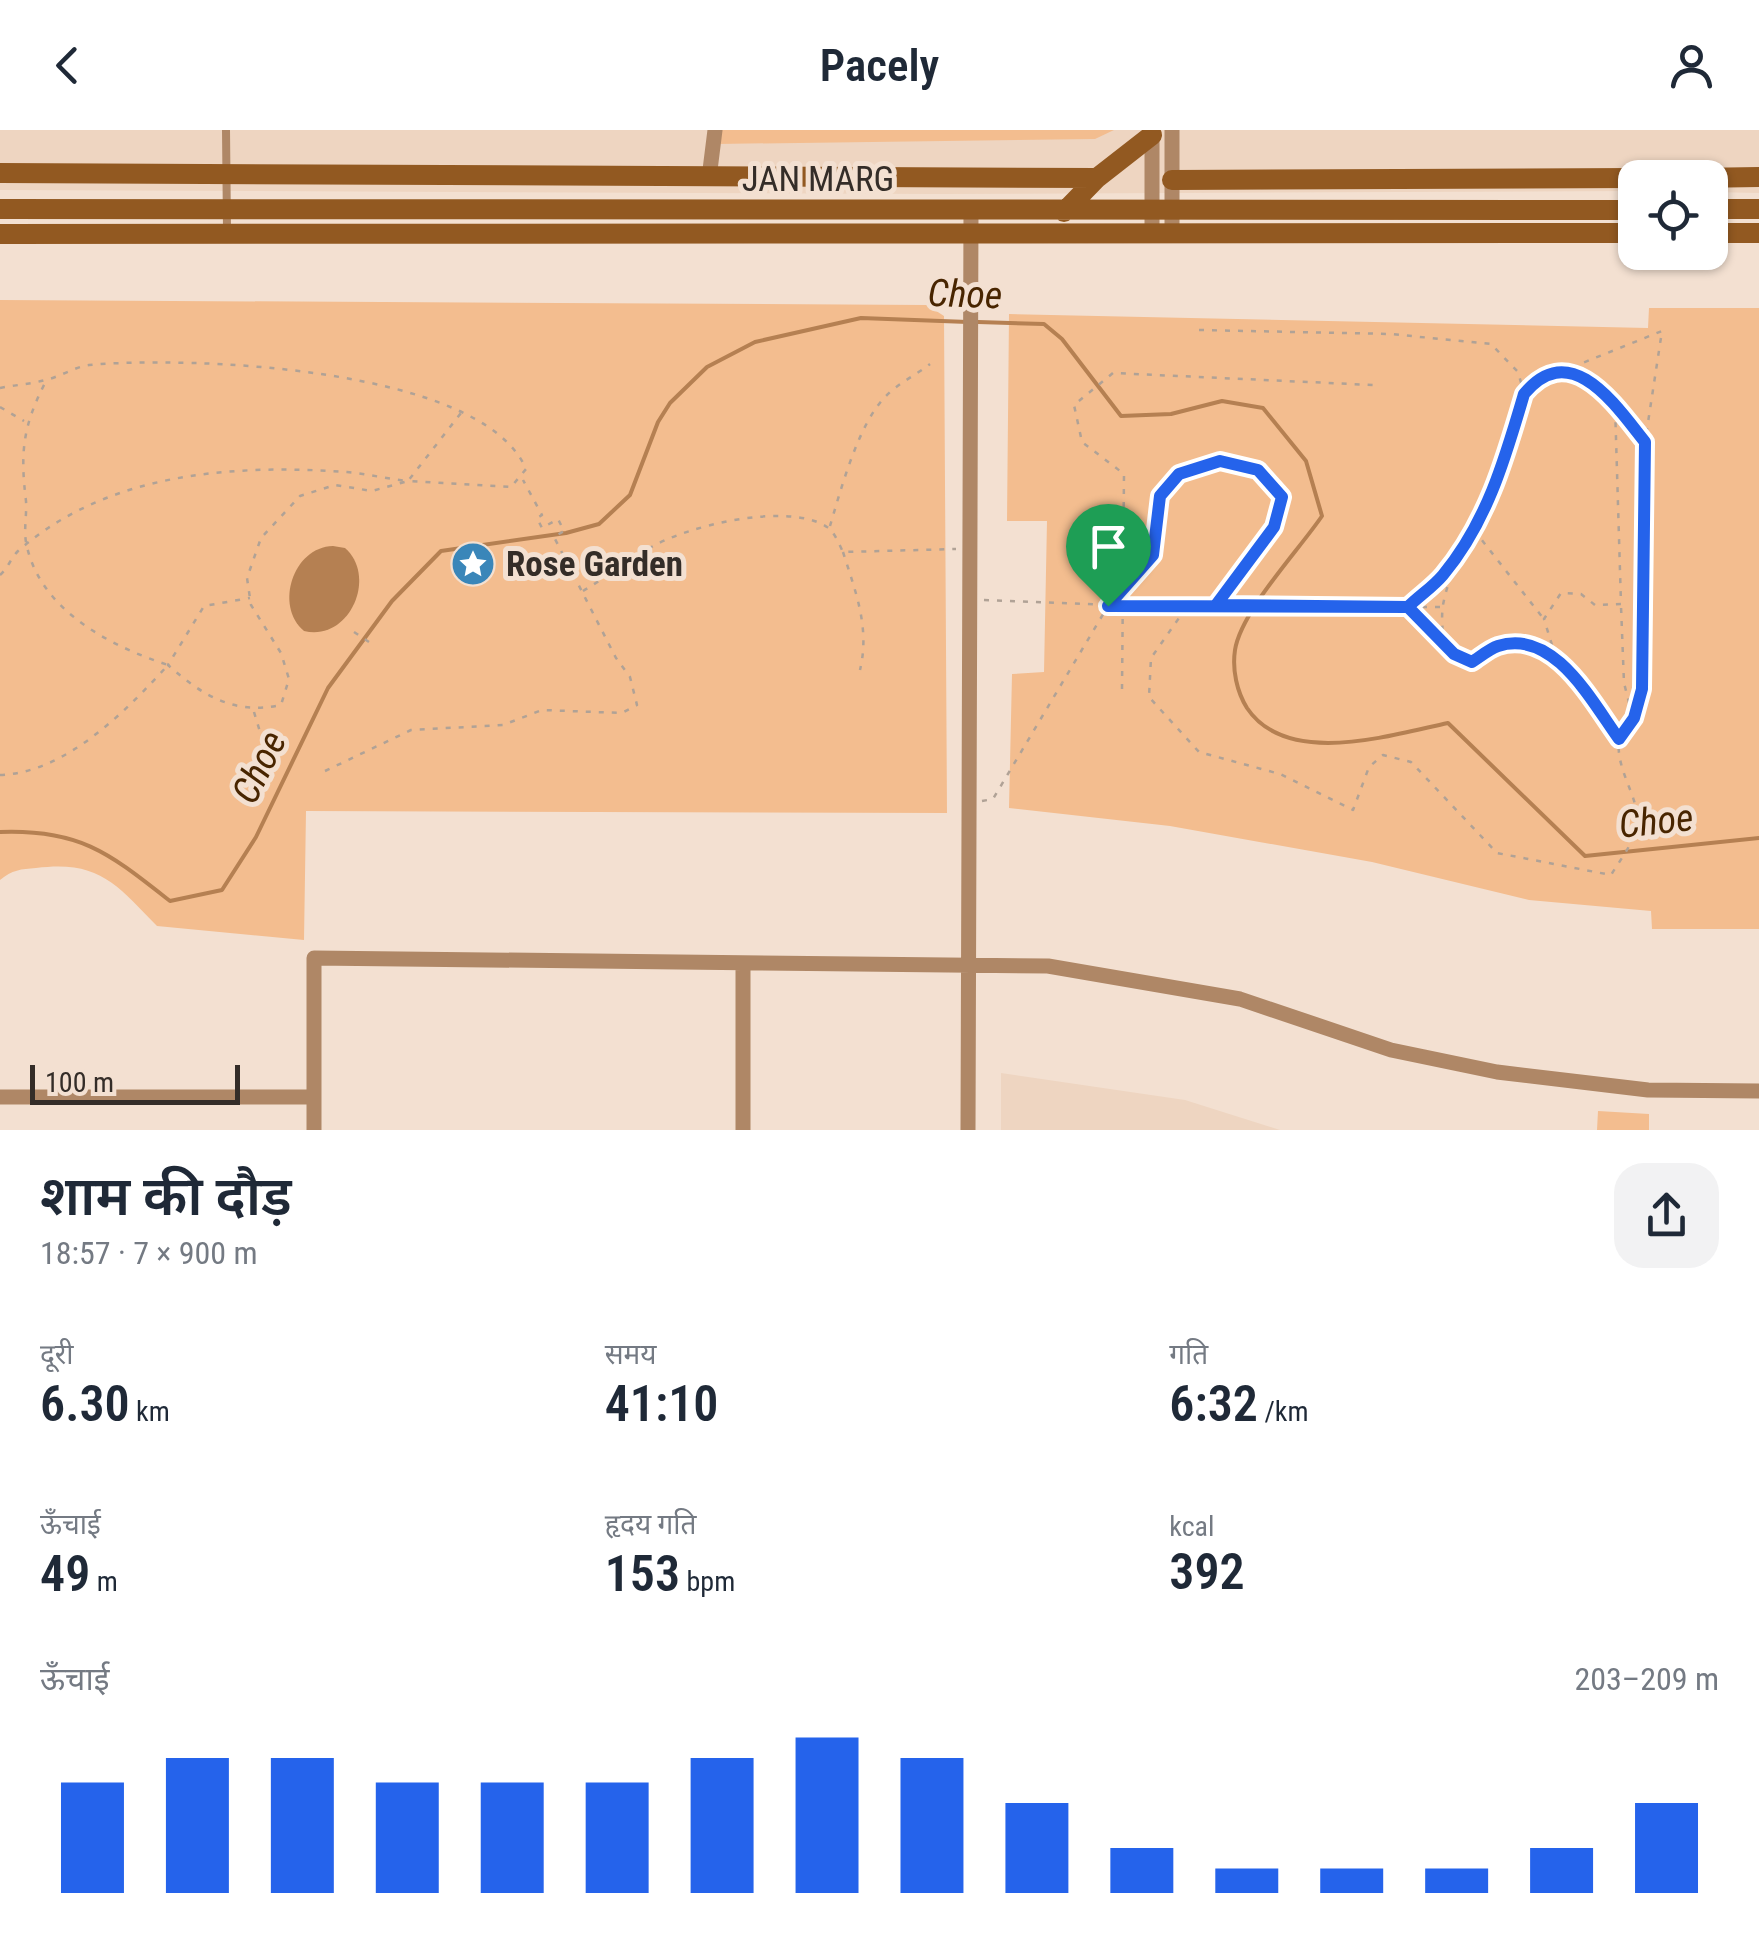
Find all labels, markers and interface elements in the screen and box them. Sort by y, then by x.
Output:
icon: back [40,38,95,93]
icon: person [1664,38,1719,93]
text: Pacely [820,39,939,92]
street label: JAN MARG [742,159,894,200]
map controls [1618,160,1728,270]
button: locate [1618,160,1728,270]
water label: Choe [927,271,1003,317]
pin [1066,504,1151,607]
icon: arrive [1081,519,1136,574]
place icon: Rose Garden [450,541,496,587]
place label: Rose Garden [506,544,683,585]
water label: Choe [223,724,295,810]
water label: Choe [1617,795,1695,847]
scale bar [30,1060,240,1104]
text: 100 m [45,1066,114,1099]
button: share [1614,1163,1719,1268]
text: शाम की दौड़ [40,1164,292,1228]
text: 18:57 · 7 × 900 m [40,1234,258,1272]
text: दूरी [40,1338,74,1371]
text: समय [605,1338,657,1371]
text: गति [1169,1338,1208,1371]
text: 6.30 [40,1375,130,1433]
text: 41:10 [605,1375,718,1433]
text: 6:32 [1169,1375,1258,1433]
text: km [130,1395,170,1428]
text: /km [1258,1395,1309,1428]
text: ऊँचाई [40,1508,101,1541]
text: हृदय गति [605,1508,697,1541]
text: kcal [1169,1510,1214,1543]
text: 392 [1169,1543,1245,1601]
text: 49 [40,1545,90,1603]
text: 153 [605,1545,680,1603]
text: m [90,1565,118,1598]
text: bpm [680,1565,735,1598]
text: ऊँचाई [40,1660,109,1698]
text: 203–209 m [1574,1660,1719,1698]

